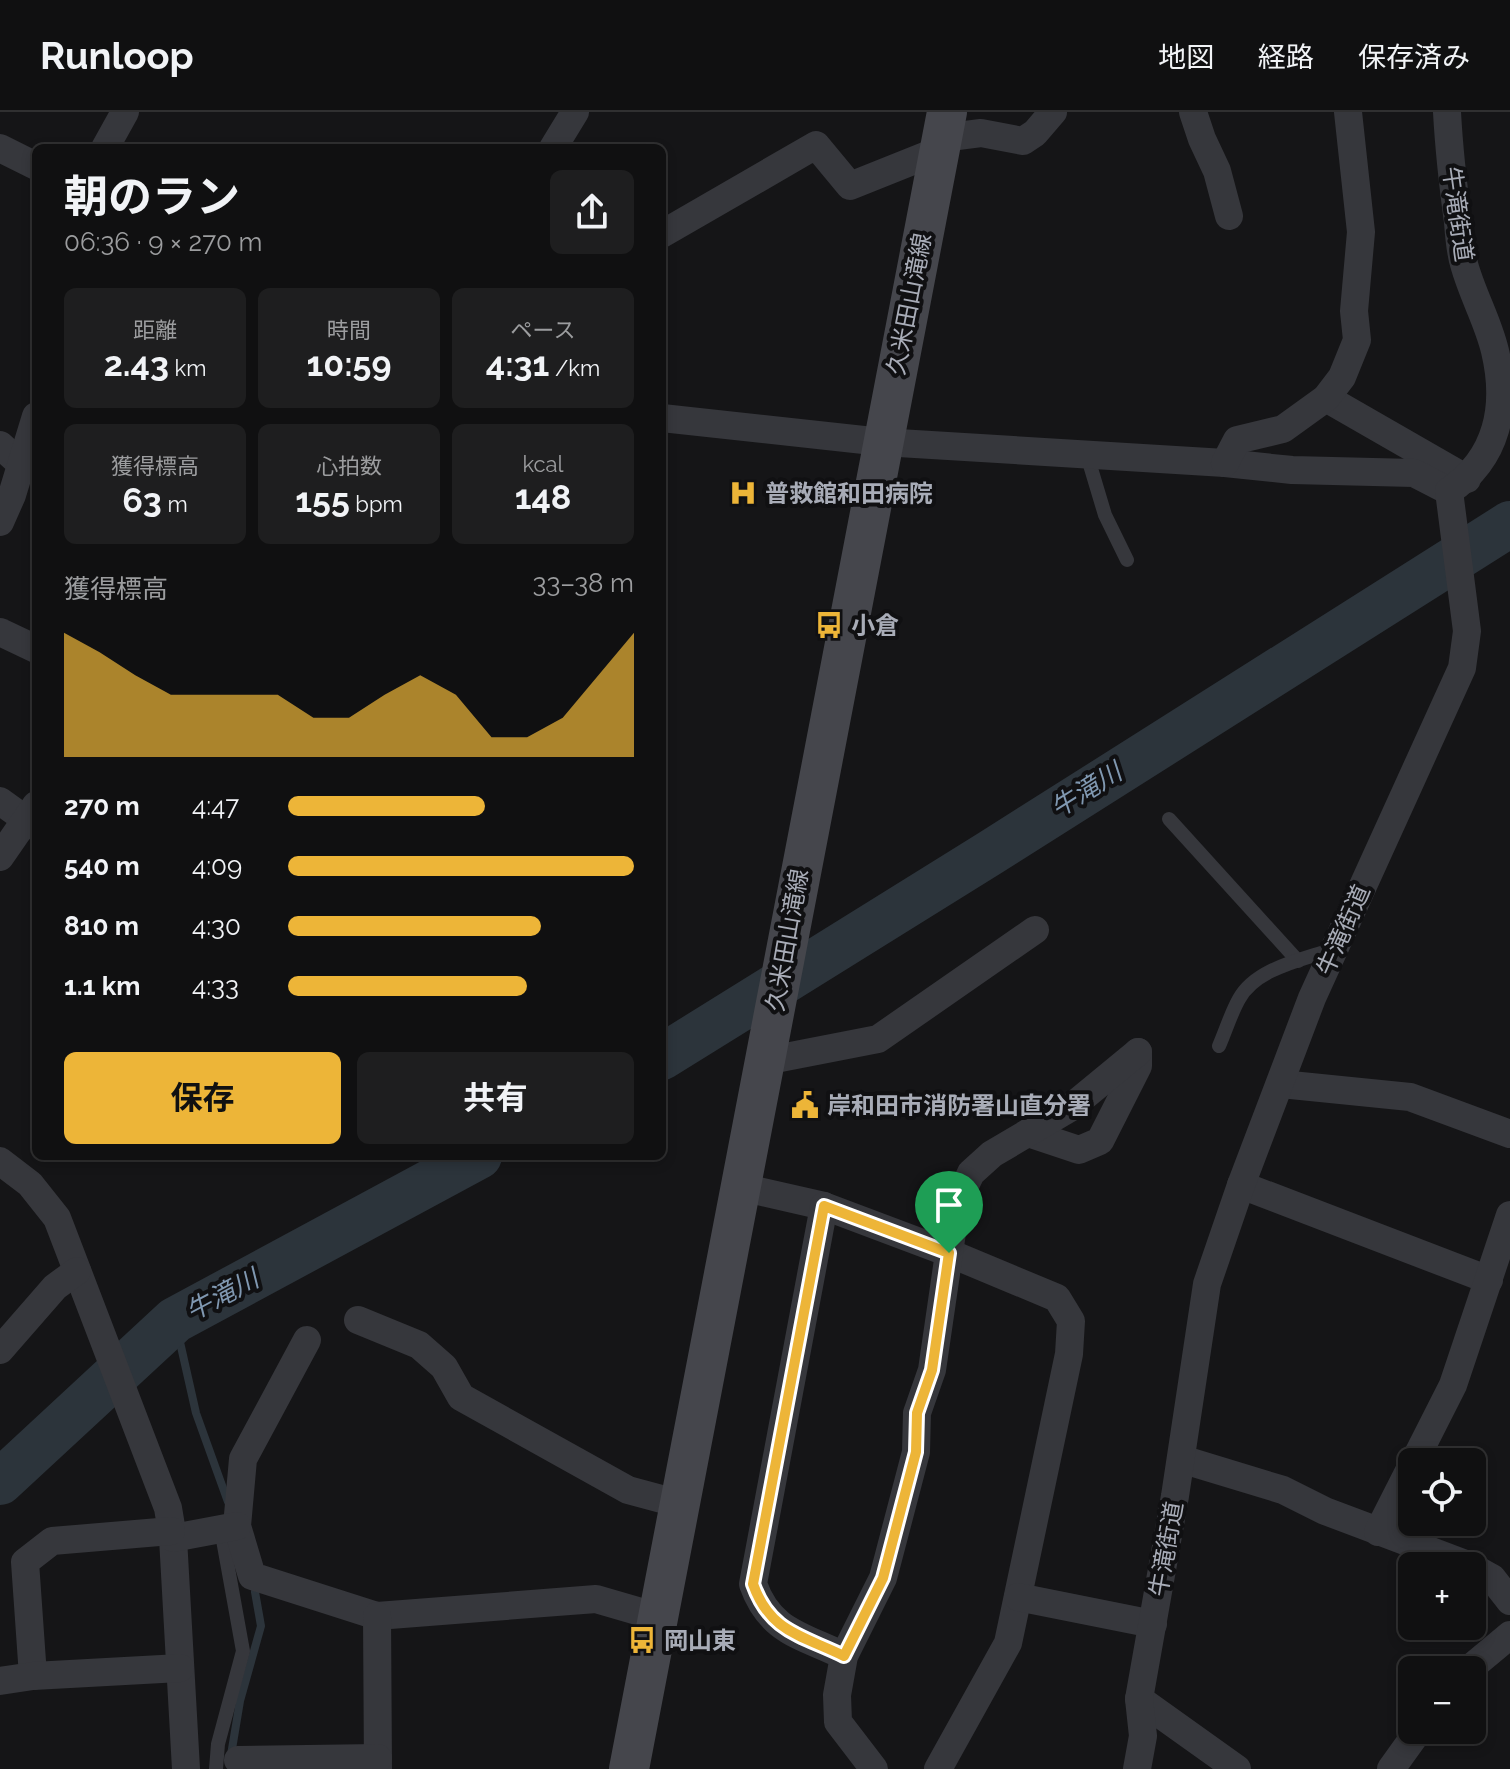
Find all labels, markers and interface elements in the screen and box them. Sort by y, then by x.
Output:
text: Runloop [40,33,194,78]
text: 地図 [1158,41,1214,74]
text: 経路 [1258,41,1314,74]
text: 保存済み [1358,41,1470,74]
street label: 牛滝街道 [1437,164,1479,264]
button: share [550,170,634,254]
text: 朝のラン [64,171,240,222]
text: 06:36 · 9 × 270 m [64,227,262,257]
street label: 久米田山滝線 [881,231,937,377]
text: 距離 [133,317,177,343]
text: 時間 [327,317,371,343]
text: ペース [511,317,575,343]
text: 2.43 [104,344,169,384]
text: 10:59 [307,344,391,384]
text: 4:31 [486,344,549,384]
text: km [169,355,206,381]
text: /km [549,355,600,381]
text: kcal [522,451,564,477]
text: 獲得標高 [111,453,199,479]
text: 心拍数 [316,453,382,479]
text: 148 [515,477,571,517]
hospital icon: 普救館和田病院 [728,478,758,508]
place label: 普救館和田病院 [765,479,933,508]
text: 63 [122,480,162,520]
text: 155 [295,480,350,520]
text: m [162,491,188,517]
text: bpm [350,491,403,517]
text: 33–38 m [533,568,634,598]
text: 獲得標高 [64,574,168,604]
bus stop icon: 小倉 [814,610,844,640]
place label: 小倉 [851,611,899,640]
water label: 牛滝川 [1045,755,1130,823]
text: 270 m [64,791,140,821]
text: 4:47 [192,791,239,821]
text: 540 m [64,851,140,881]
text: 4:09 [192,851,242,881]
street label: 久米田山滝線 [760,867,814,1013]
street label: 牛滝街道 [1310,880,1376,980]
text: 810 m [64,911,139,941]
text: 4:30 [192,911,241,941]
text: 1.1 km [64,971,141,1001]
text: 4:33 [192,971,239,1001]
button: 保存 [64,1052,341,1144]
button: 共有 [357,1052,634,1144]
public building icon: 岸和田市消防署山直分署 [790,1090,820,1120]
place label: 岸和田市消防署山直分署 [827,1091,1091,1120]
pin [915,1171,983,1253]
icon: arrive [927,1183,971,1227]
water label: 牛滝川 [181,1262,266,1327]
map controls [1398,1448,1486,1744]
button: locate [1398,1448,1486,1536]
street label: 牛滝街道 [1143,1499,1189,1599]
button: + [1398,1552,1486,1640]
bus stop icon: 岡山東 [627,1625,657,1655]
place label: 岡山東 [664,1626,736,1655]
button: − [1398,1656,1486,1744]

